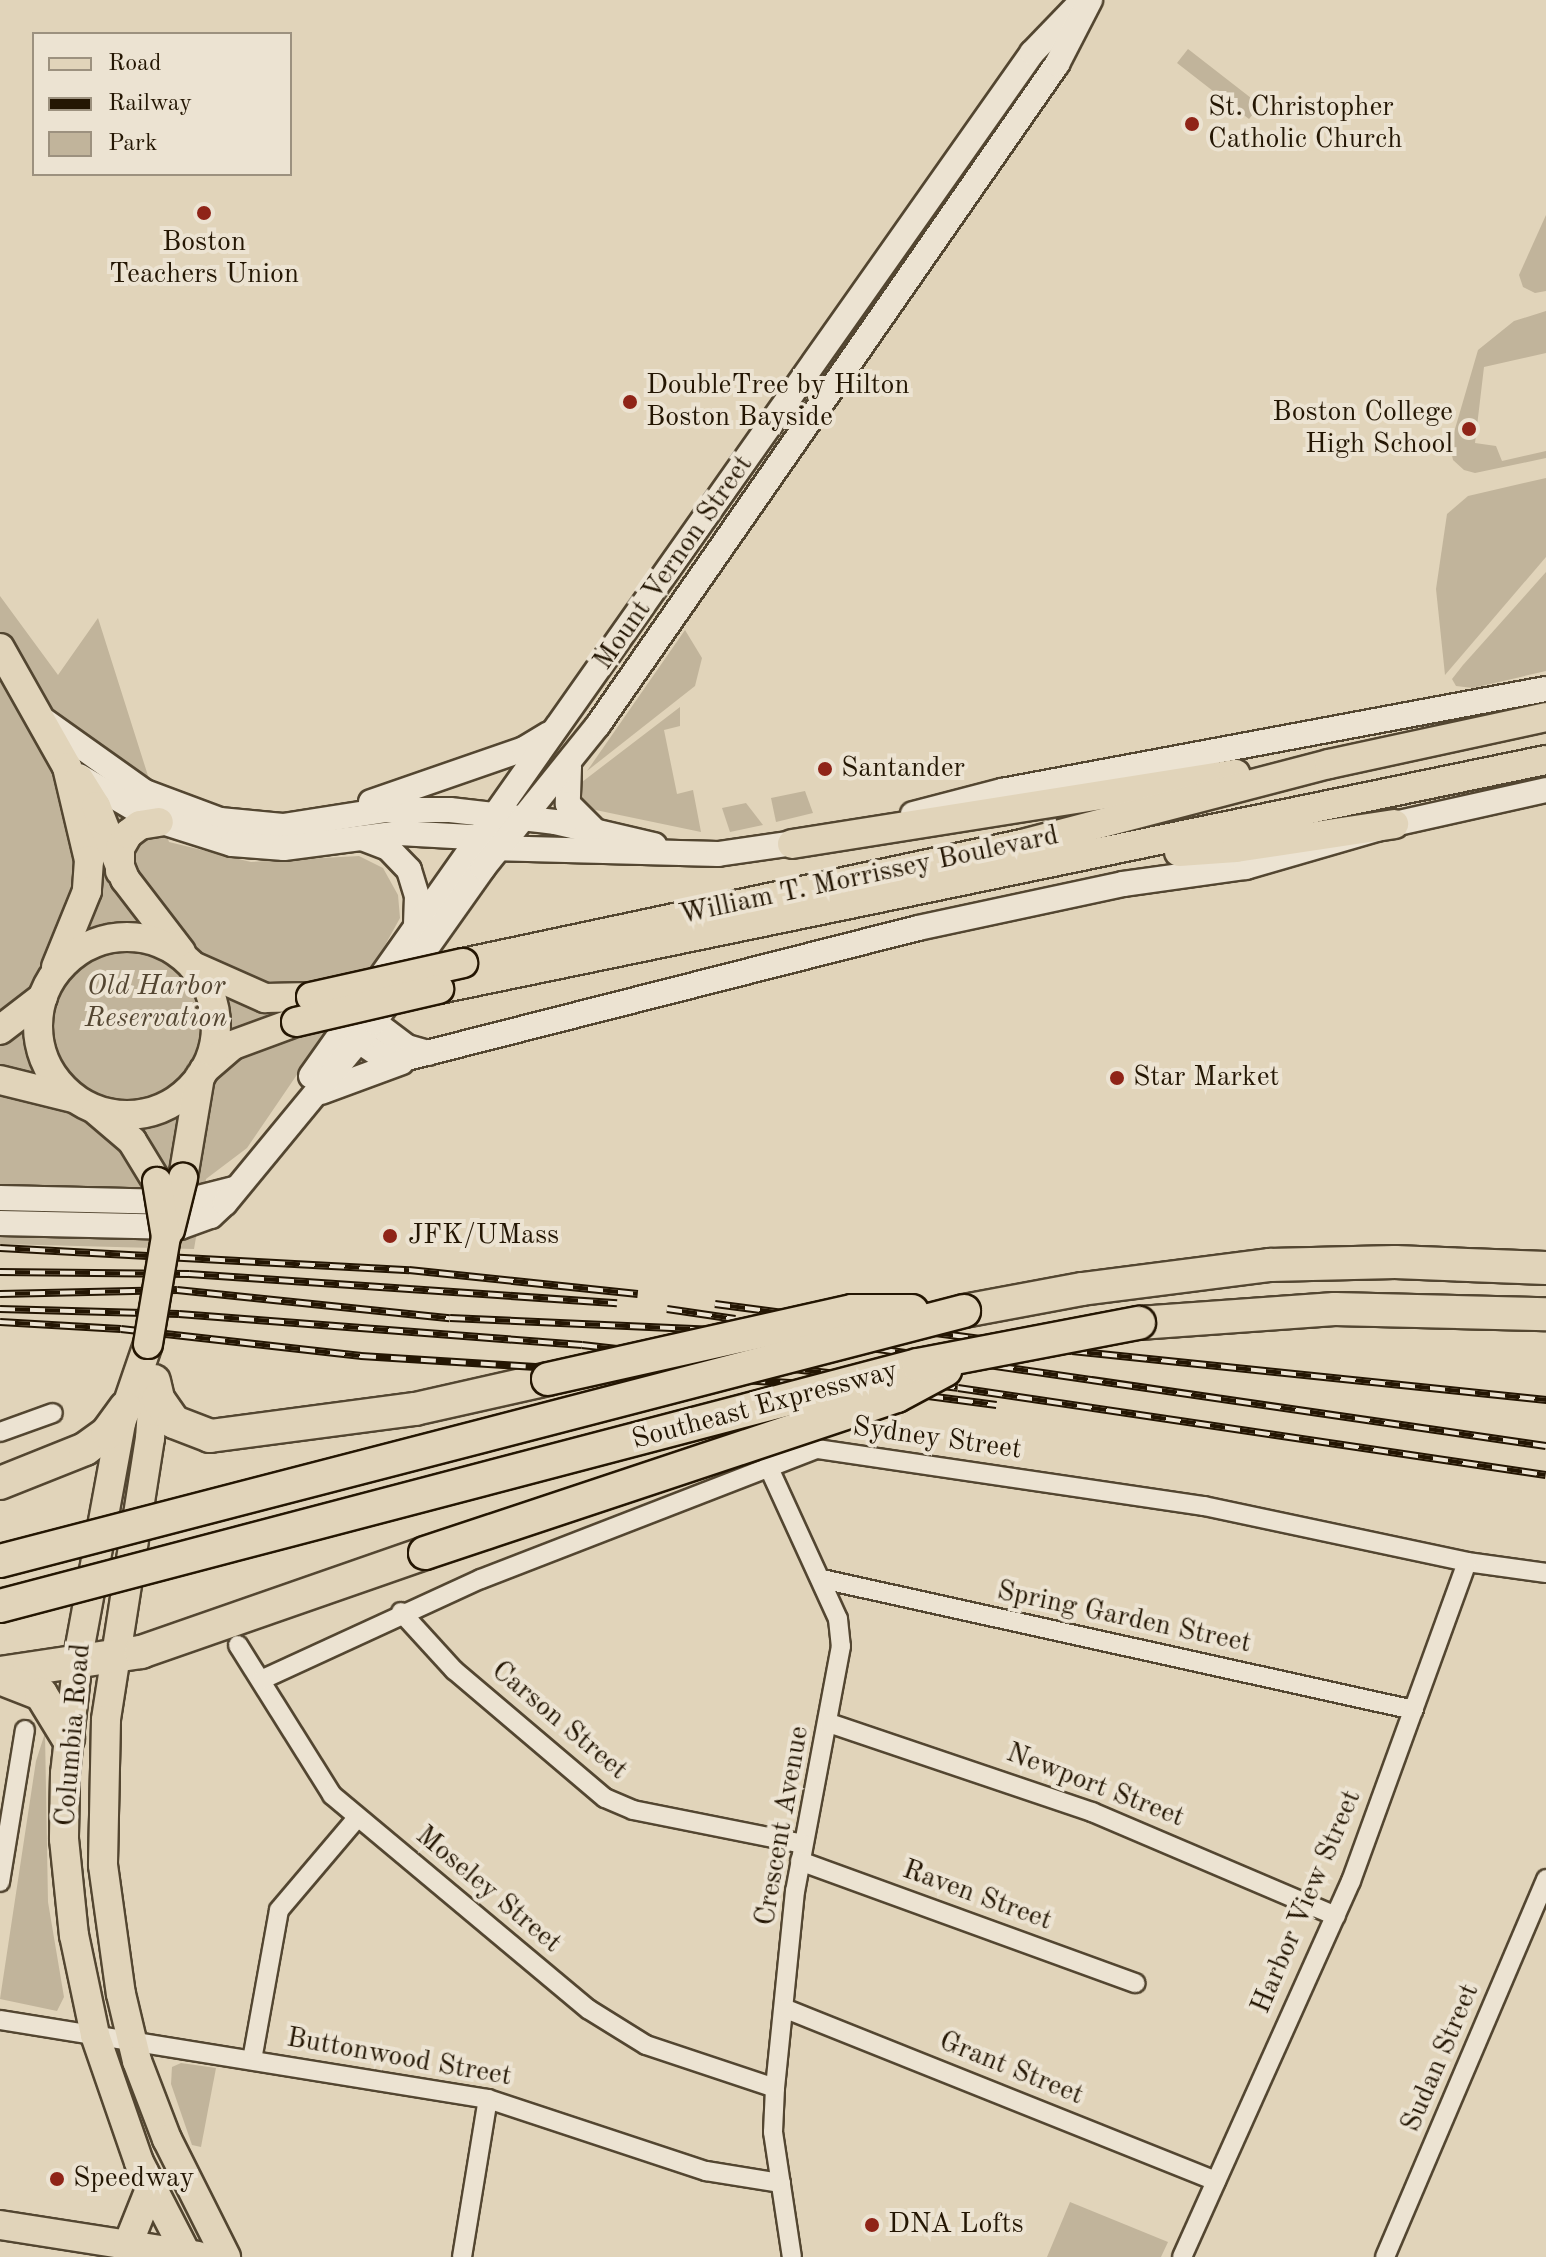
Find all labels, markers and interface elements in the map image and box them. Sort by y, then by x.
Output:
legend [32,32,292,176]
text: Road [108,52,161,76]
place label: St. Christopher Catholic Church [1208,91,1403,157]
text: Railway [108,92,192,116]
marker: St. Christopher Catholic Church [1183,115,1201,133]
text: Park [108,132,157,156]
marker: Boston Teachers Union [195,204,213,222]
place label: Boston Teachers Union [109,226,299,292]
place label: DoubleTree by Hilton Boston Bayside [646,369,910,435]
marker: DoubleTree by Hilton Boston Bayside [621,393,639,411]
place label: Boston College High School [1272,396,1453,462]
marker: Boston College High School [1460,420,1478,438]
street label: Mount Vernon Street [587,449,761,677]
place label: Santander [841,752,965,786]
marker: Santander [816,760,834,778]
street label: William T. Morrissey Boulevard [676,819,1062,933]
park label: Old Harbor Reservation [85,970,227,1036]
place label: Star Market [1133,1061,1279,1095]
marker: Star Market [1108,1069,1126,1087]
place label: JFK/UMass [408,1219,559,1253]
marker: JFK/UMass [379,1225,401,1247]
street label: Southeast Expressway [628,1354,902,1458]
street label: Sydney Street [850,1411,1024,1467]
street label: Spring Garden Street [994,1575,1254,1661]
street label: Columbia Road [49,1642,99,1828]
street label: Carson Street [484,1654,634,1788]
street label: Crescent Avenue [749,1724,817,1928]
street label: Newport Street [1001,1737,1189,1835]
street label: Harbor View Street [1245,1785,1369,2019]
street label: Moseley Street [408,1819,568,1961]
street label: Raven Street [898,1853,1056,1939]
street label: Sudan Street [1395,1979,1487,2137]
street label: Buttonwood Street [284,2022,514,2094]
street label: Grant Street [934,2025,1088,2113]
place label: Speedway [73,2162,194,2196]
marker: Speedway [48,2170,66,2188]
place label: DNA Lofts [888,2208,1024,2242]
marker: DNA Lofts [863,2216,881,2234]

